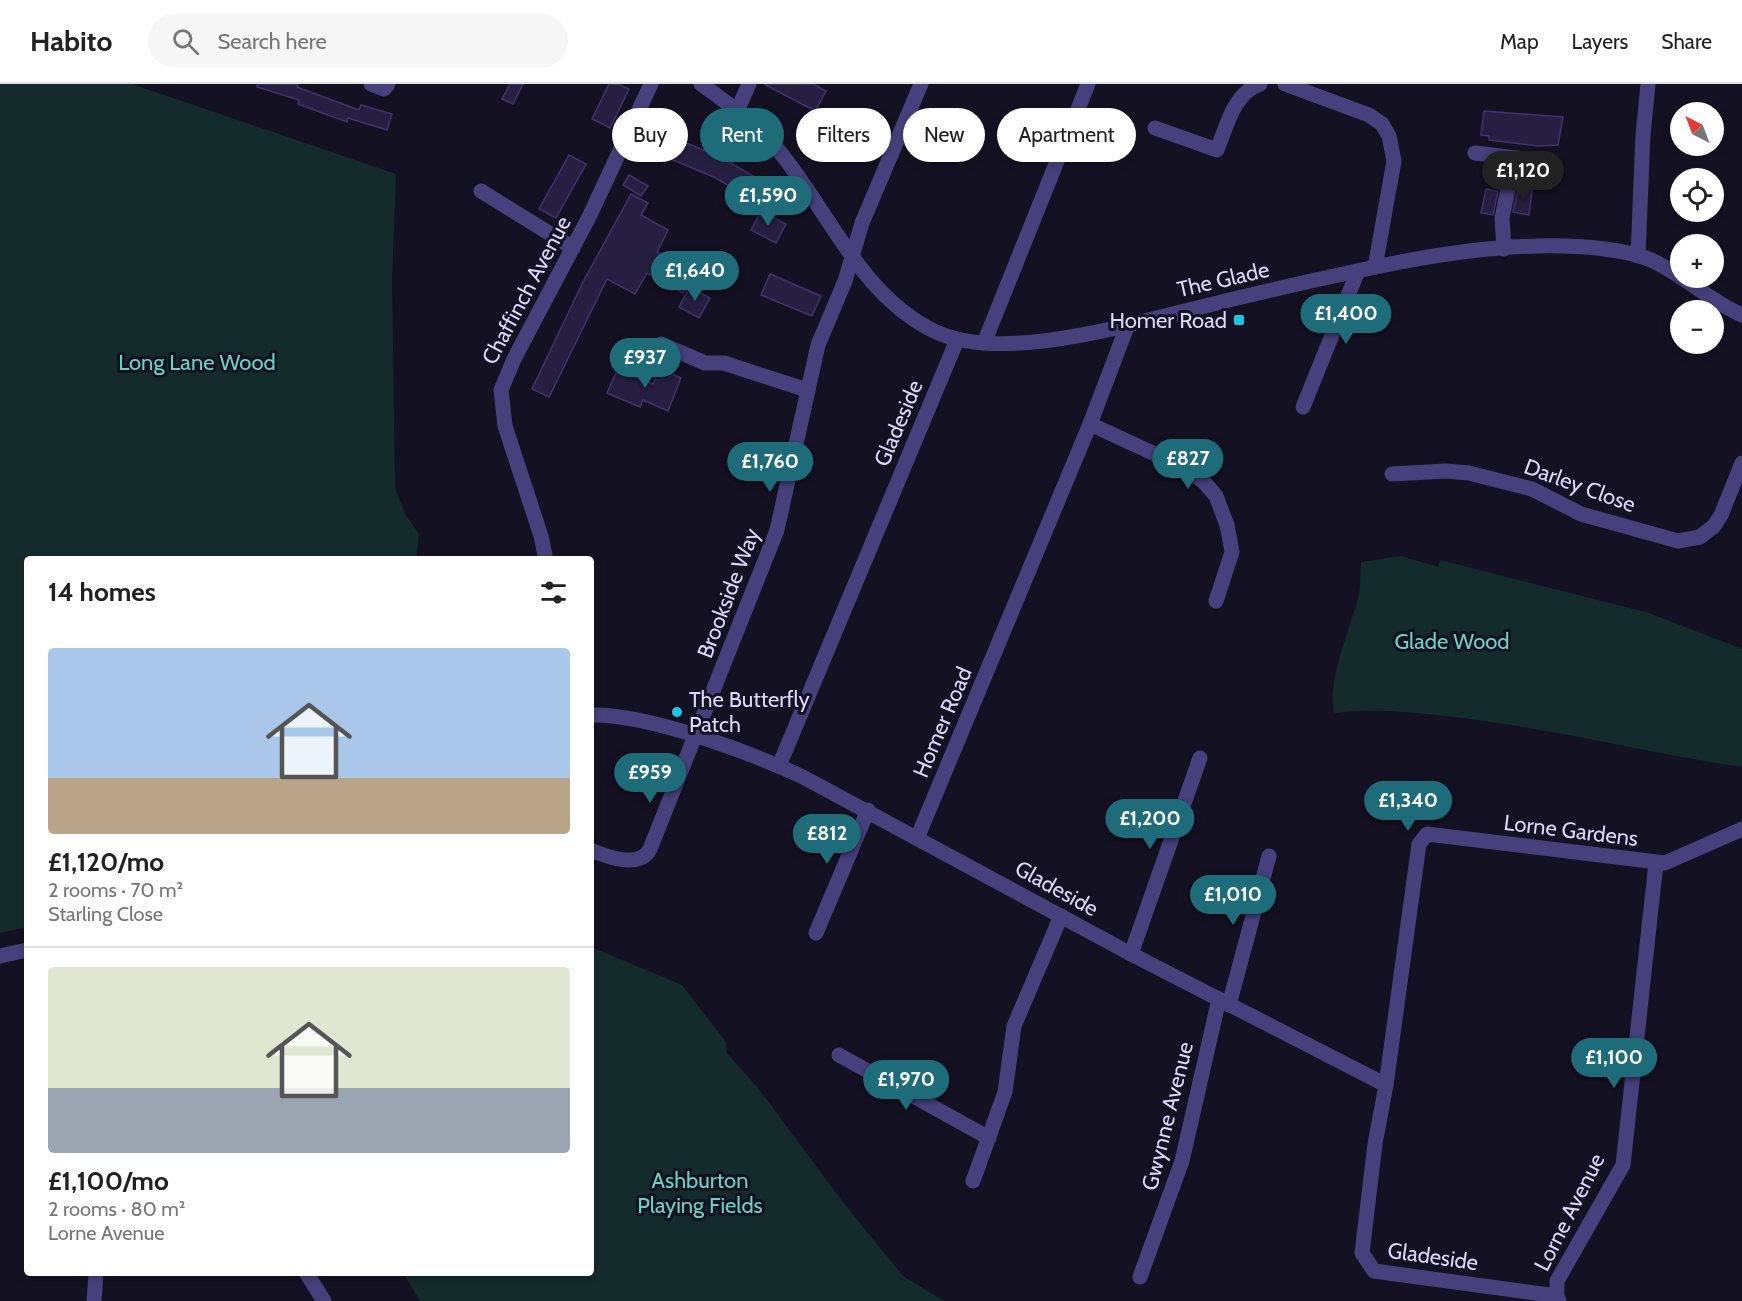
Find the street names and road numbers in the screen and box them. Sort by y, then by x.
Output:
street label: Chaffinch Avenue [476,211,577,369]
street label: The Glade [1174,256,1272,303]
street label: Gladeside [868,376,929,470]
street label: Darley Close [1520,453,1639,518]
street label: Brookside Way [691,524,766,662]
street label: Homer Road [907,663,978,782]
street label: Lorne Gardens [1502,809,1640,852]
street label: Gladeside [1010,855,1103,922]
street label: Gwynne Avenue [1136,1039,1199,1193]
street label: Lorne Avenue [1528,1149,1611,1275]
street label: Gladeside [1386,1237,1480,1276]

